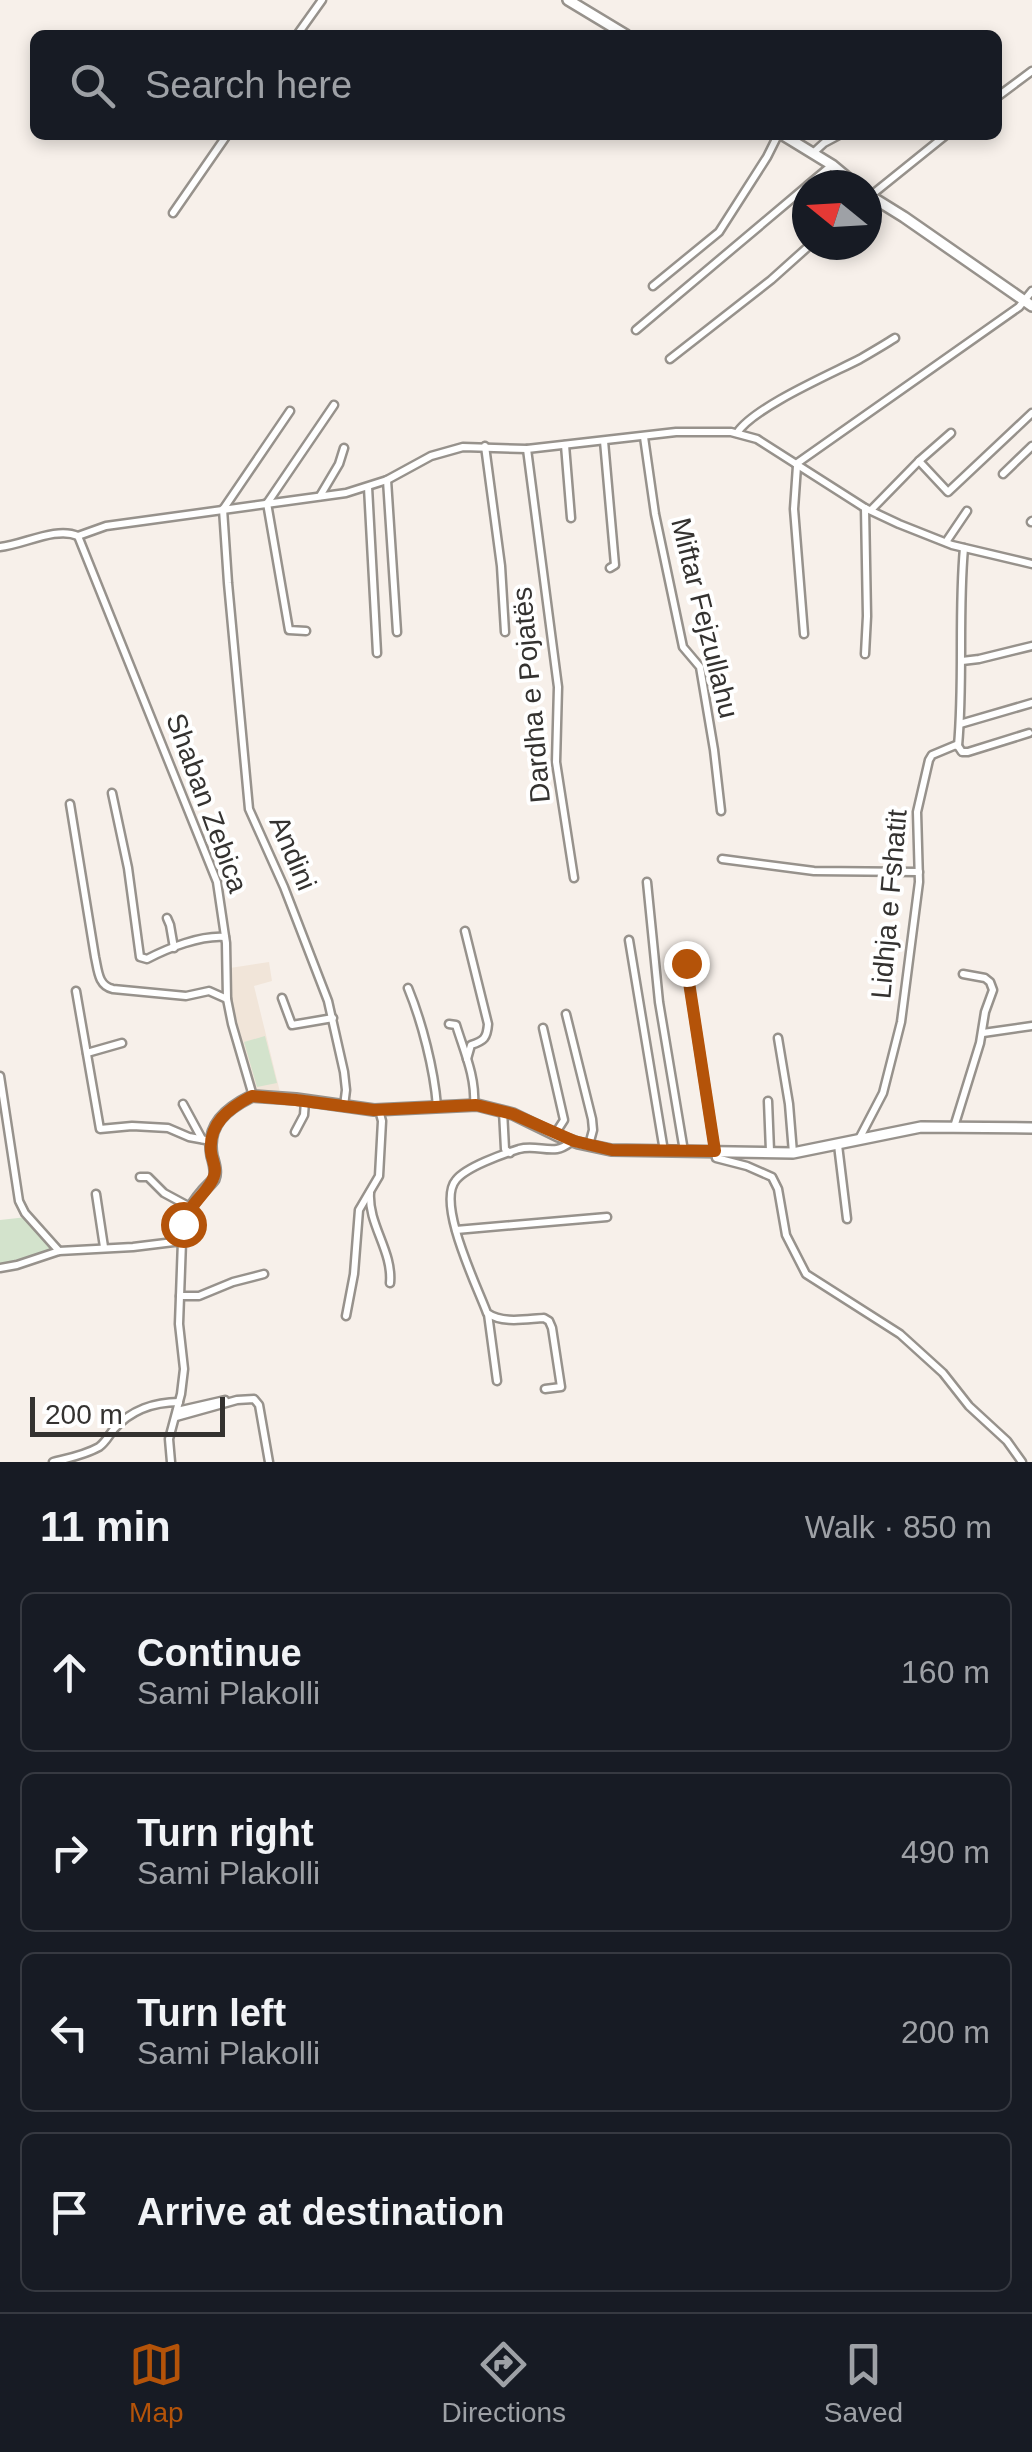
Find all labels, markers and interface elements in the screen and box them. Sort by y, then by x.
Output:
search box [30,30,1002,140]
icon: search [65,58,120,113]
text: Search here [145,64,352,106]
north arrow [792,170,882,260]
street label: Miftar Fejzullahu [665,515,745,721]
street label: Dardha e Pojatës [506,586,556,804]
street label: Shaban Zebica [160,709,254,897]
street label: Lidhja e Fshatit [865,808,913,1000]
street label: Andini [264,811,322,895]
route end [664,941,710,987]
route start [161,1202,207,1248]
scale bar [30,1392,225,1436]
text: 200 m [45,1399,123,1430]
text: 11 min [40,1503,171,1550]
text: Walk · 850 m [805,1509,992,1545]
text: Continue [137,1632,302,1674]
icon: ahead [42,1645,97,1700]
text: 160 m [901,1654,990,1690]
text: Sami Plakolli [137,1675,320,1711]
text: Turn right [137,1812,314,1854]
icon: right [42,1825,97,1880]
text: 490 m [901,1834,990,1870]
text: Sami Plakolli [137,1855,320,1891]
text: Turn left [137,1992,286,2034]
icon: left [42,2005,97,2060]
text: 200 m [901,2014,990,2050]
text: Sami Plakolli [137,2035,320,2071]
icon: arrive [42,2185,97,2240]
text: Arrive at destination [137,2191,504,2233]
tab: Map [129,2337,184,2429]
tab: Directions [442,2337,566,2429]
tab: Saved [824,2337,903,2429]

